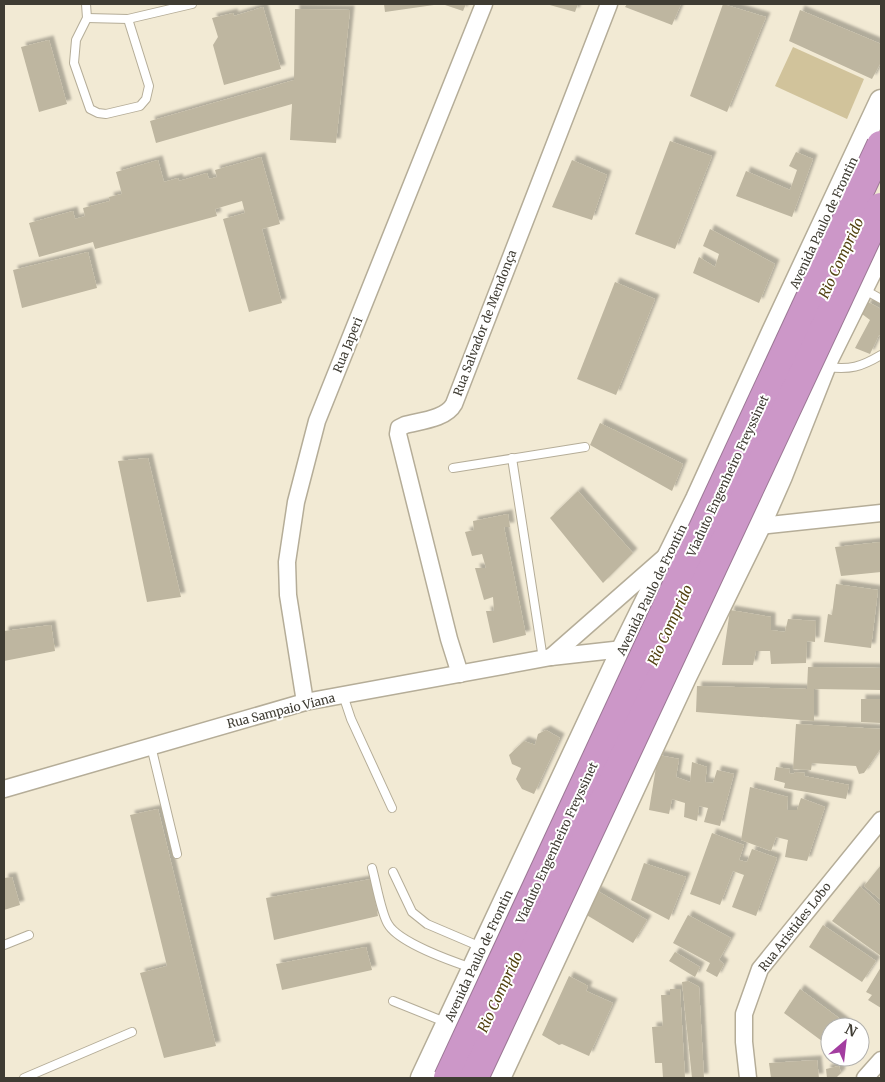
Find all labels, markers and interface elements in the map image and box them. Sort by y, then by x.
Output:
street label: Avenida Paulo de Frontin [786,154,861,292]
water label: Rio Comprido [814,215,868,301]
street label: Rua Salvador de Mendonça [450,247,520,398]
street label: Rua Japeri [330,315,366,375]
street label: Viaduto Engenheiro Freyssinet [683,392,772,560]
street label: Avenida Paulo de Frontin [613,522,690,659]
water label: Rio Comprido [643,582,697,668]
street label: Rua Sampaio Viana [225,690,337,731]
street label: Viaduto Engenheiro Freyssinet [512,759,601,927]
street label: Rua Aristides Lobo [755,879,834,974]
street label: Avenida Paulo de Frontin [441,887,516,1025]
water label: Rio Comprido [473,949,527,1035]
north arrow [820,1017,870,1067]
text: N [842,1020,860,1041]

